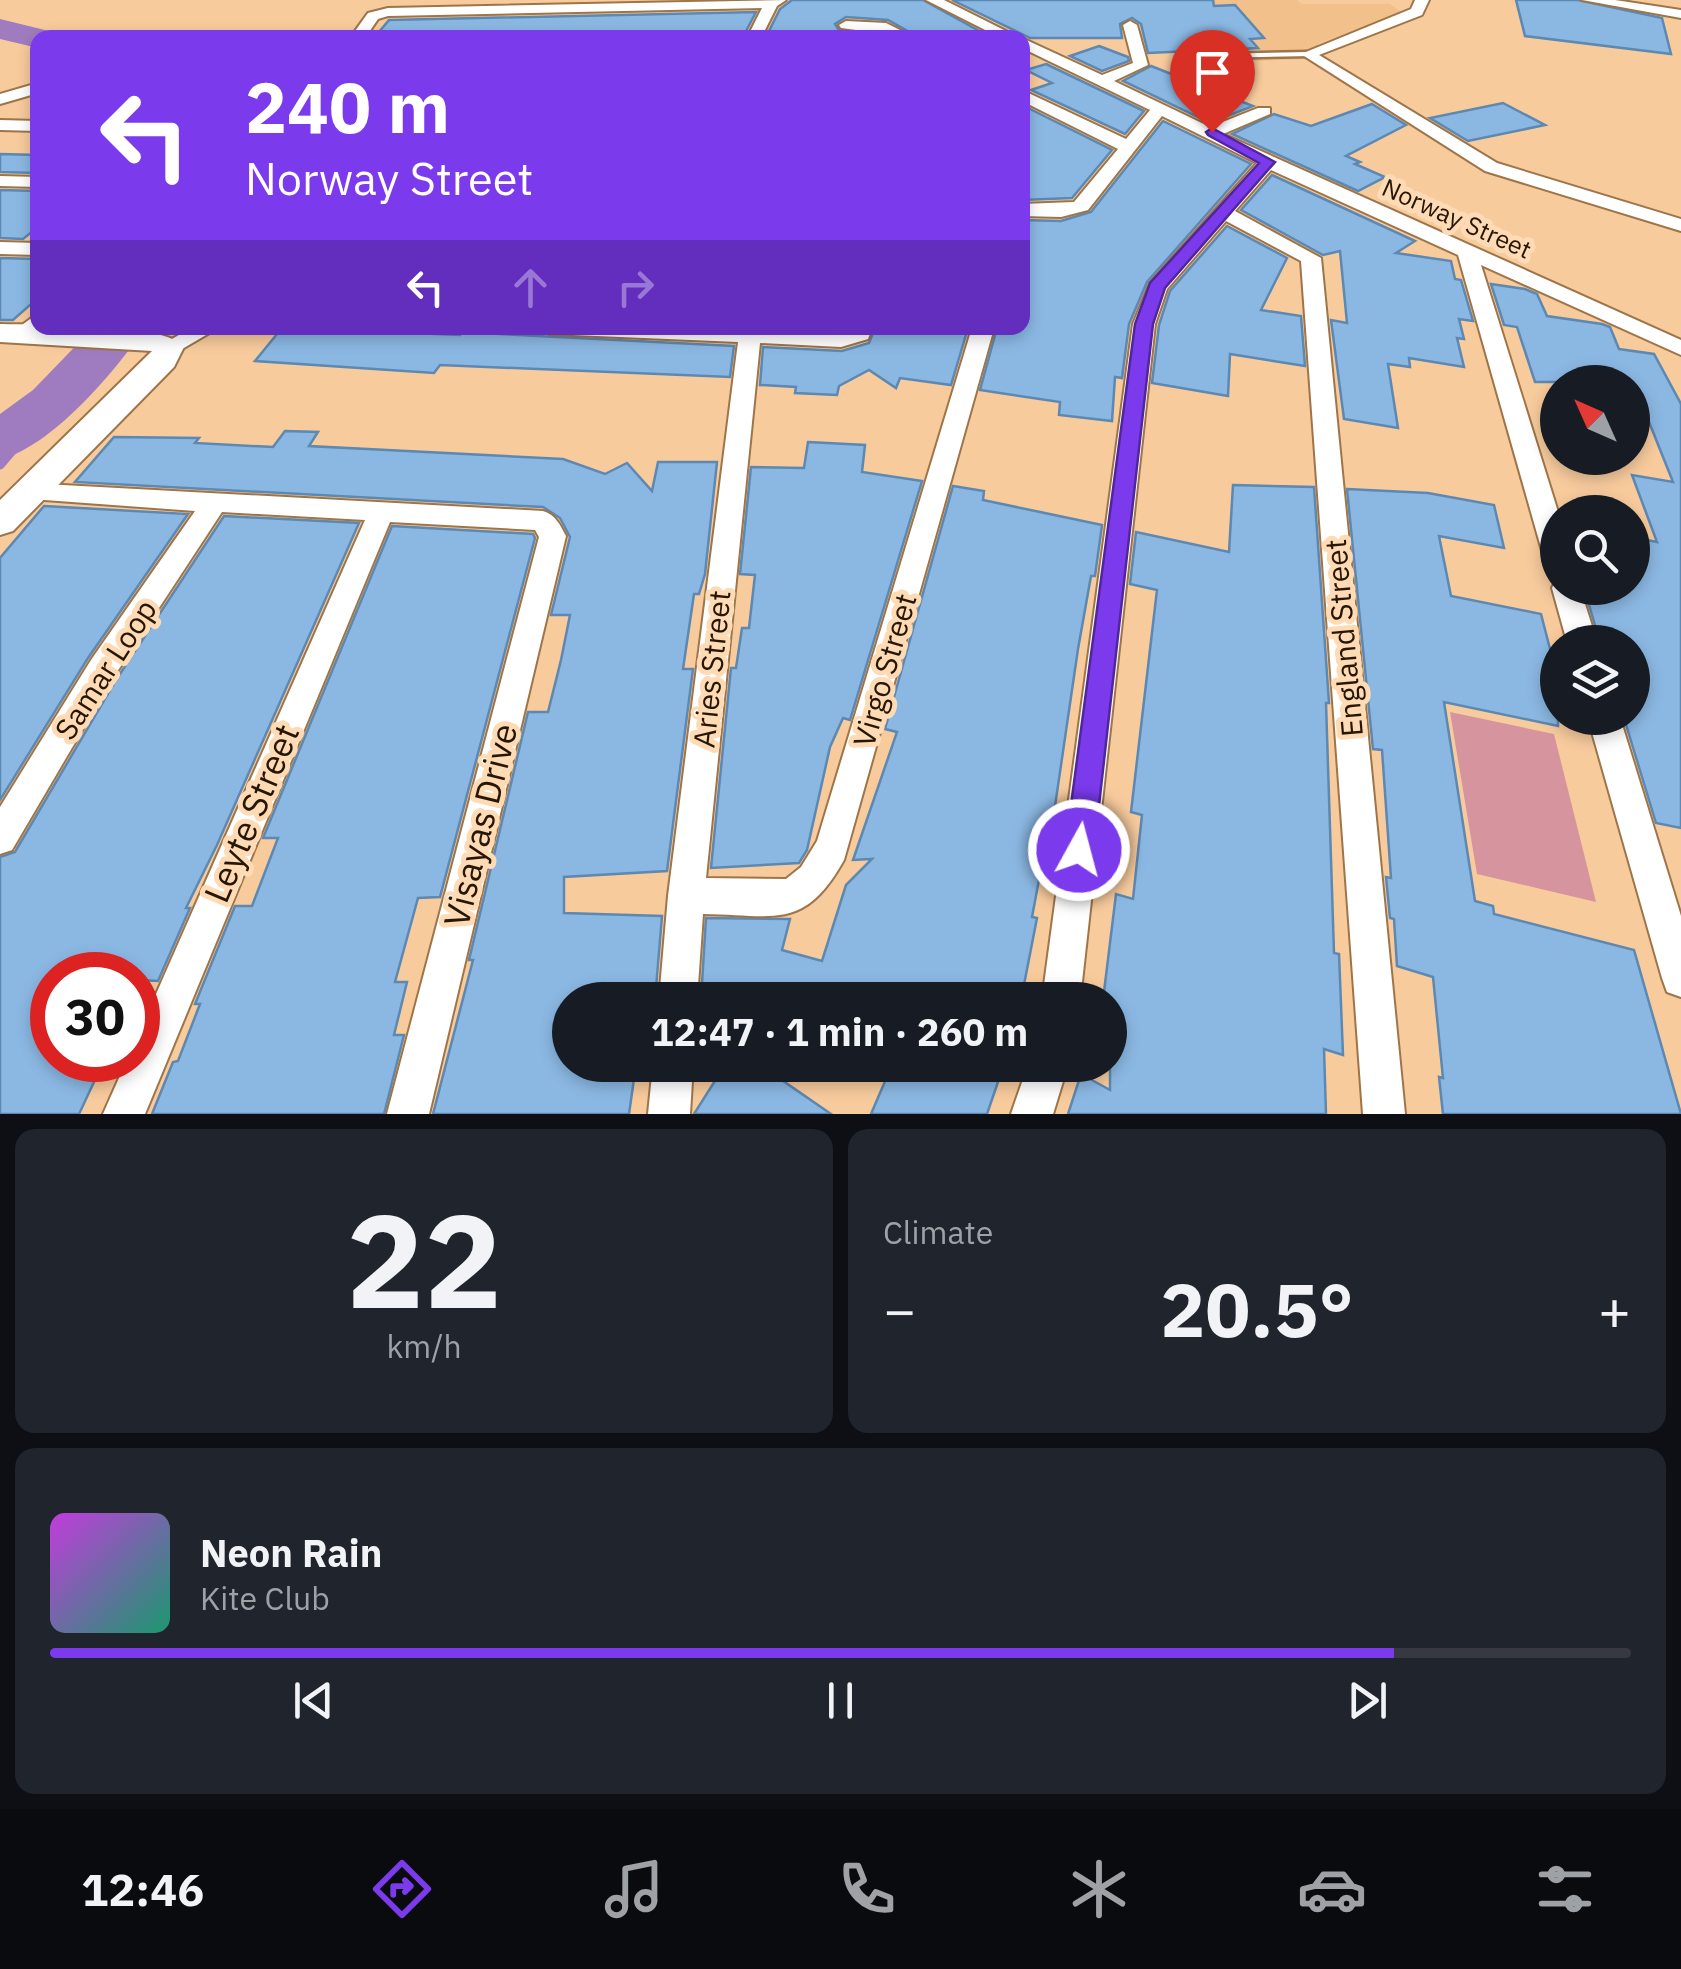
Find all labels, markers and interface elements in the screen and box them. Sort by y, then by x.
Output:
pin [1170,30,1255,133]
icon: arrive [1185,45,1240,100]
text: 240 m [245,61,450,152]
icon: left [80,70,210,200]
text: Norway Street [245,149,533,207]
street label: Norway Street [1377,170,1537,266]
icon: left [398,260,453,315]
icon: ahead [503,260,558,315]
icon: right [608,260,663,315]
north arrow [1540,365,1650,475]
map controls [1540,365,1650,735]
button: search [1540,495,1650,605]
street label: England Street [1315,537,1371,739]
street label: Aries Street [683,588,739,750]
street label: Virgo Street [843,589,925,751]
street label: Samar Loop [45,592,165,746]
button: layers [1540,625,1650,735]
street label: Leyte Street [193,717,309,909]
street label: Visayas Drive [433,719,527,931]
position arrow [1027,798,1131,902]
speed limit sign: 30 [30,952,160,1082]
text: 12:47 · 1 min · 260 m [651,1007,1028,1056]
text: 22 [346,1175,502,1344]
text: Climate [883,1211,993,1253]
text: 20.5° [1160,1260,1354,1358]
text: − [883,1274,916,1345]
text: + [1598,1274,1631,1345]
text: km/h [386,1325,462,1367]
text: Neon Rain [200,1528,382,1577]
text: Kite Club [200,1577,330,1619]
icon: previous [286,1673,341,1728]
icon: pause [813,1673,868,1728]
icon: next [1340,1673,1395,1728]
icon: directions [367,1854,437,1924]
icon: music [599,1854,669,1924]
icon: phone [832,1854,902,1924]
icon: climate [1064,1854,1134,1924]
icon: car [1297,1854,1367,1924]
icon: filters [1530,1854,1600,1924]
text: 12:46 [81,1860,204,1918]

